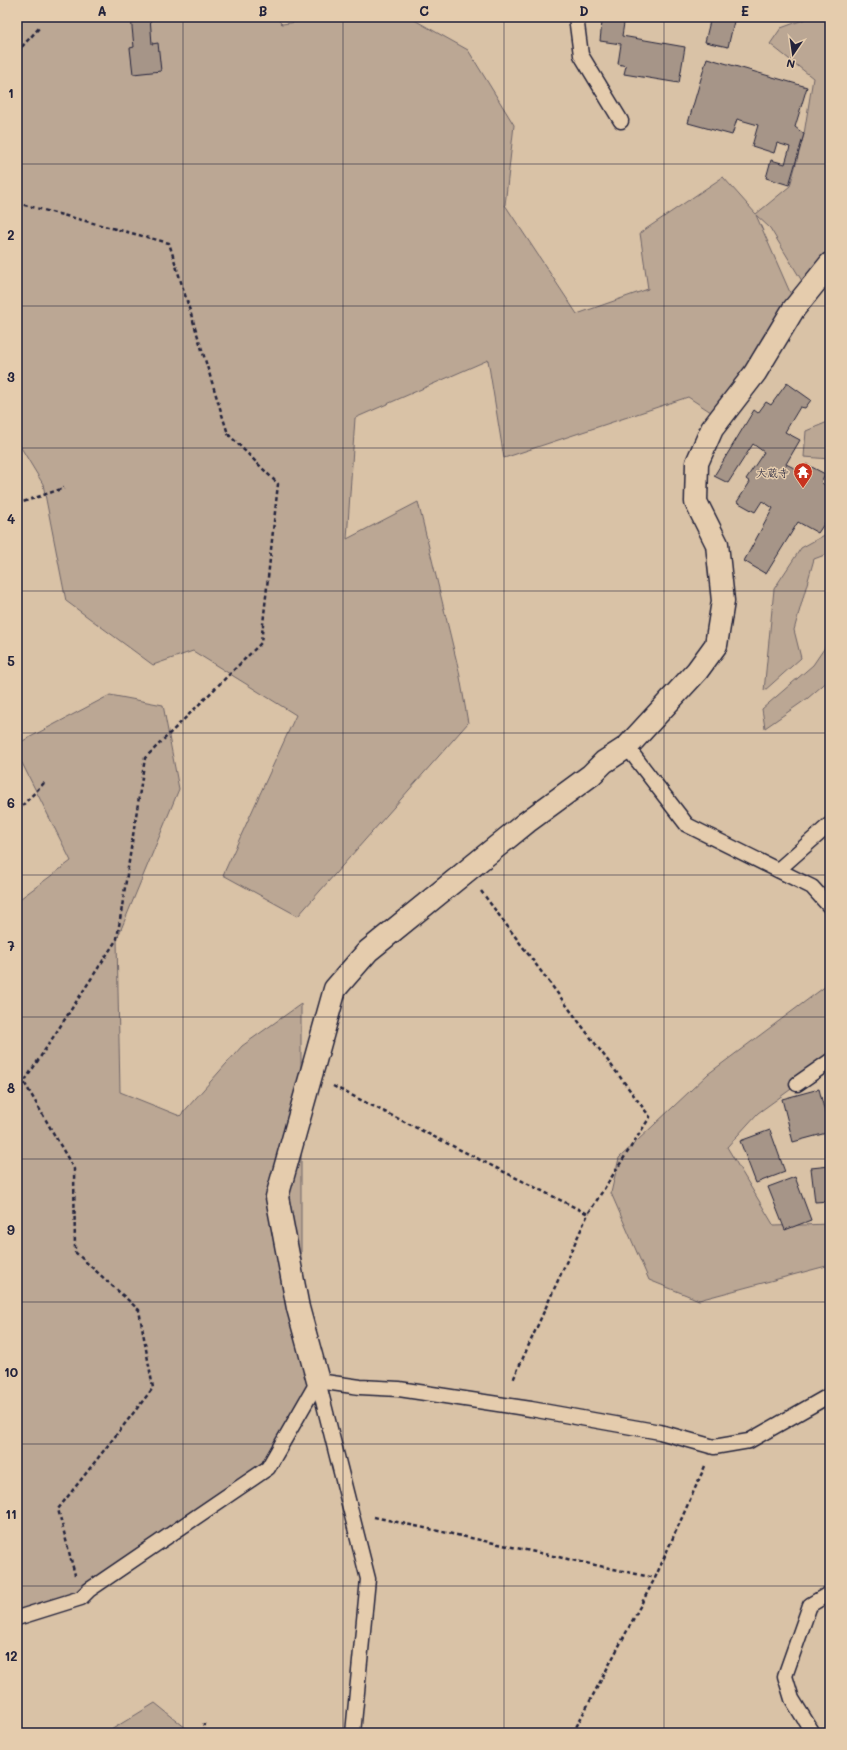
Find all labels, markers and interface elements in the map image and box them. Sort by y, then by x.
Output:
text: A [97,2,107,19]
text: B [259,2,268,19]
text: C [419,2,429,19]
text: D [579,2,589,19]
text: E [741,2,749,19]
north arrow [773,34,813,74]
text: N [785,56,796,72]
text: 1 [8,84,14,101]
text: 2 [7,226,15,243]
text: 3 [7,368,15,385]
temple icon: 大蔵寺 [792,461,814,489]
place label: 大蔵寺 [756,465,789,480]
text: 4 [7,510,15,527]
text: 5 [7,652,15,669]
text: 6 [7,794,15,811]
text: 7 [7,937,15,954]
text: 8 [7,1079,15,1096]
text: 9 [7,1221,15,1238]
text: 10 [4,1363,18,1380]
text: 11 [5,1505,17,1522]
text: 12 [4,1647,18,1664]

